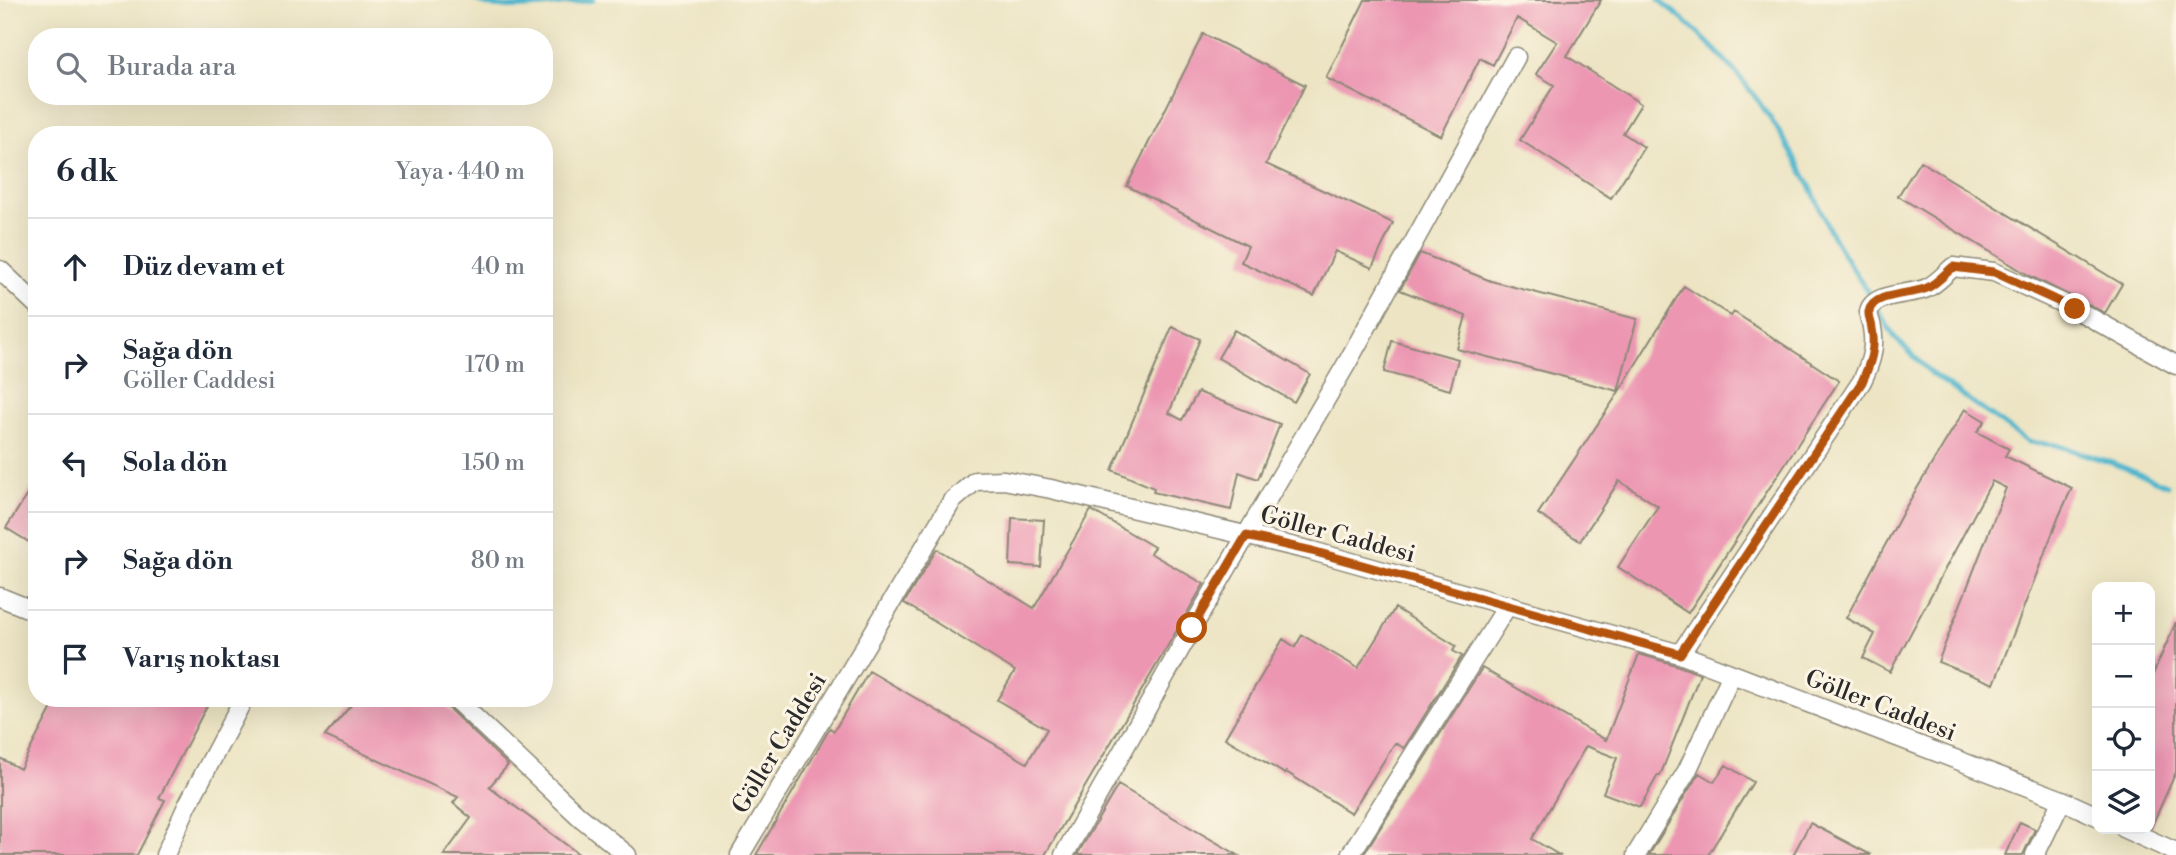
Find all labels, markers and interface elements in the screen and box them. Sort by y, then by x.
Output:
search box [28,28,553,105]
icon: search [52,48,90,86]
text: Burada ara [108,51,236,83]
text: 6 dk [56,153,117,191]
text: Yaya · 440 m [396,158,525,186]
icon: ahead [56,248,94,286]
text: Düz devam et [123,251,285,283]
text: 40 m [471,253,525,281]
route end [2059,293,2090,324]
text: Sağa dön [123,335,233,367]
icon: right [56,346,94,384]
text: 170 m [465,351,525,379]
text: Göller Caddesi [123,367,276,395]
icon: left [56,444,94,482]
text: Sola dön [123,447,228,479]
text: 150 m [462,449,525,477]
street label: Göller Caddesi [1257,500,1419,570]
icon: right [56,542,94,580]
text: Sağa dön [123,545,233,577]
text: 80 m [471,547,525,575]
map controls [2092,582,2155,834]
button: + [2092,582,2155,645]
route start [1176,612,1207,643]
icon: arrive [56,640,94,678]
text: Varış noktası [123,643,280,675]
button: − [2092,645,2155,708]
street label: Göller Caddesi [1801,663,1960,749]
street label: Göller Caddesi [726,667,834,819]
button: locate [2092,708,2155,771]
button: layers [2092,771,2155,834]

